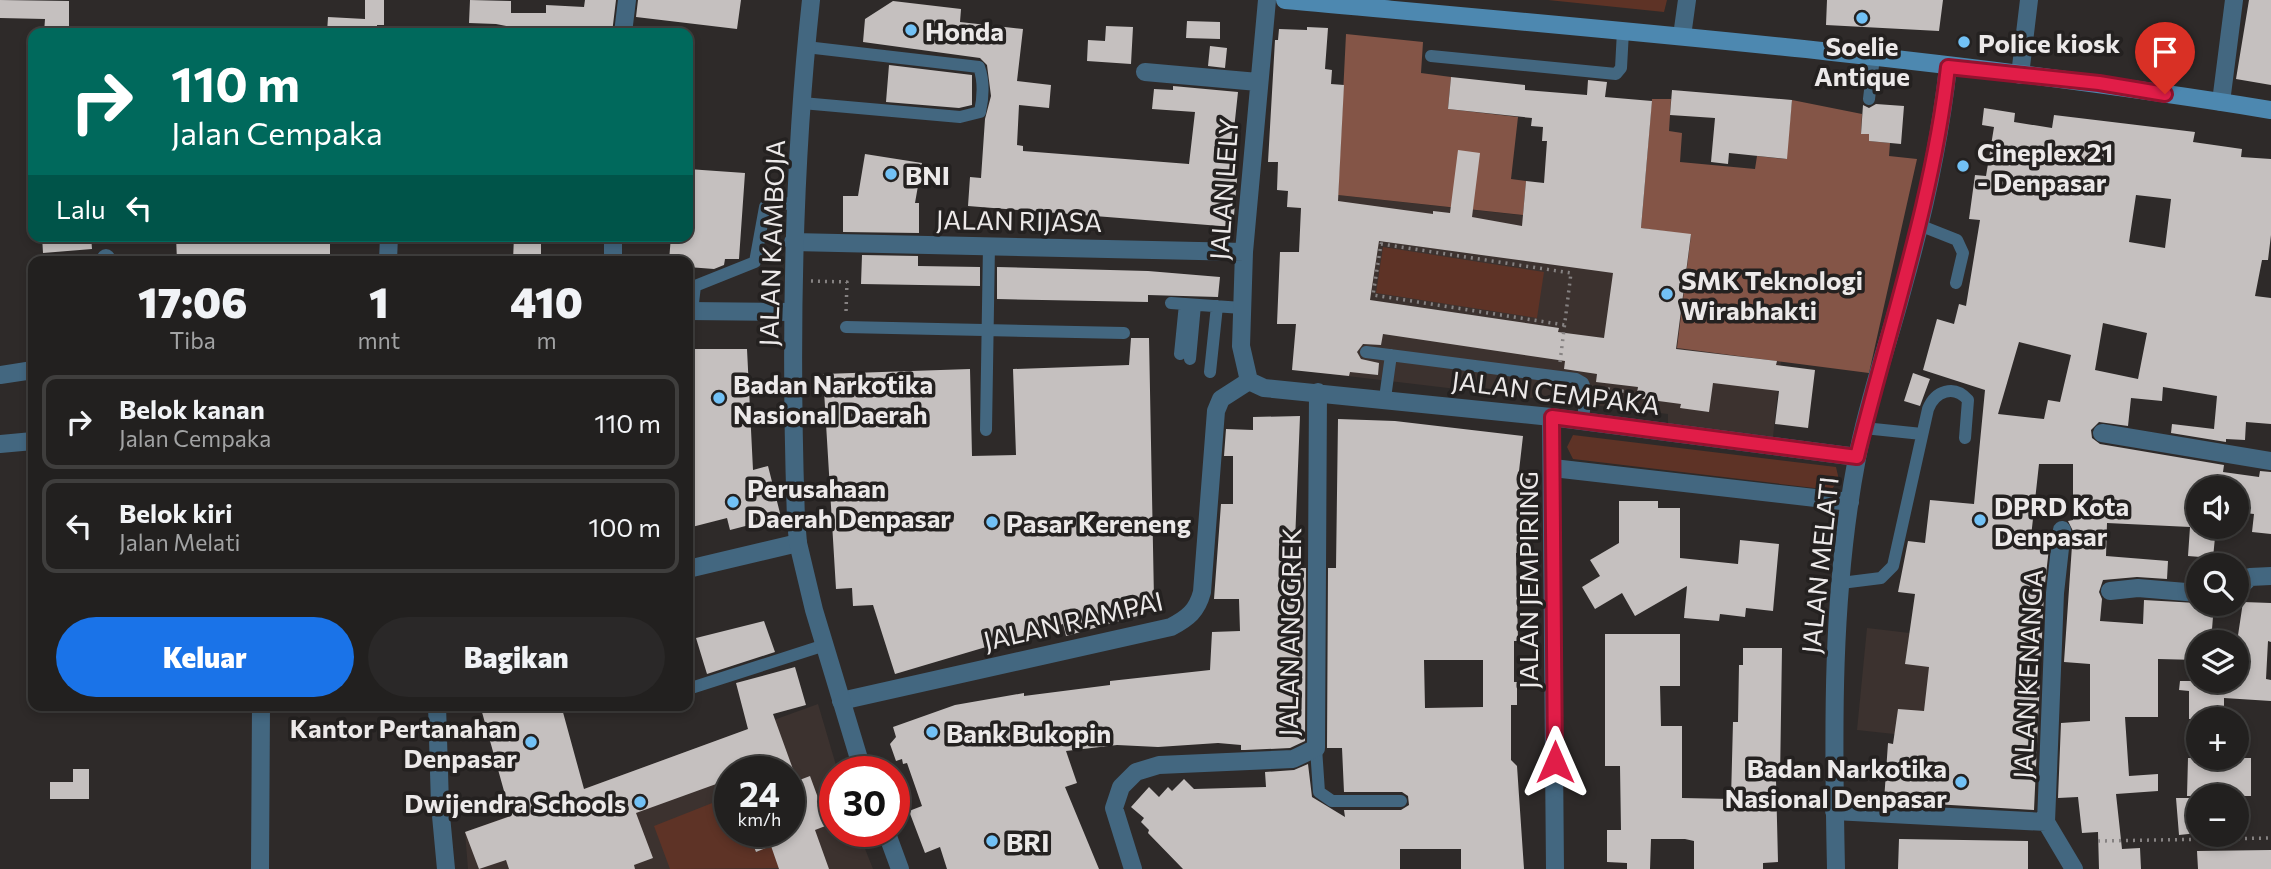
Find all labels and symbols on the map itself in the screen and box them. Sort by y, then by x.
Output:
marker: Soelie Antique [1854,10,1870,26]
place label: Honda [925,15,1004,46]
marker: Honda [903,22,919,38]
pin [2135,22,2195,94]
place label: Police kiosk [1978,27,2120,58]
place label: Soelie Antique [1814,30,1910,91]
marker: Police kiosk [1956,34,1972,50]
street label: JALAN LELY [1203,117,1243,261]
place label: Cineplex 21 - Denpasar [1977,136,2113,197]
street label: JALAN KAMBOJA [752,139,790,347]
marker: Cineplex 21 - Denpasar [1955,158,1971,174]
place label: BNI [905,159,950,190]
marker: BNI [883,166,899,182]
street label: JALAN RIJASA [936,203,1102,237]
place label: SMK Teknologi Wirabhakti [1681,264,1863,325]
marker: SMK Teknologi Wirabhakti [1659,286,1675,302]
street label: JALAN CEMPAKA [1450,364,1662,420]
place label: Badan Narkotika Nasional Daerah [733,368,933,429]
marker: Badan Narkotika Nasional Daerah [711,390,727,406]
street label: JALAN JEMPIRING [1512,471,1543,689]
place label: Perusahaan Daerah Denpasar [747,472,951,533]
street label: JALAN MELATI [1794,475,1844,655]
place label: DPRD Kota Denpasar [1994,490,2129,551]
marker: Perusahaan Daerah Denpasar [725,494,741,510]
place label: Pasar Kereneng [1006,507,1191,538]
marker: DPRD Kota Denpasar [1972,512,1988,528]
marker: Pasar Kereneng [984,514,1000,530]
street label: JALAN ANGGREK [1272,527,1306,737]
street label: JALAN KENANGA [2006,568,2048,780]
street label: JALAN RAMPAI [980,584,1166,656]
place label: Kantor Pertanahan Denpasar [290,712,517,773]
place label: Bank Bukopin [946,717,1111,748]
marker: Bank Bukopin [924,724,940,740]
position arrow [1518,725,1592,799]
marker: Kantor Pertanahan Denpasar [523,734,539,750]
place label: Badan Narkotika Nasional Denpasar [1725,752,1947,813]
speed limit sign: 30 [819,756,910,847]
marker: Badan Narkotika Nasional Denpasar [1953,774,1969,790]
place label: Dwijendra Schools [404,787,626,818]
marker: Dwijendra Schools [632,794,648,810]
place label: BRI [1006,826,1049,857]
marker: BRI [984,833,1000,849]

